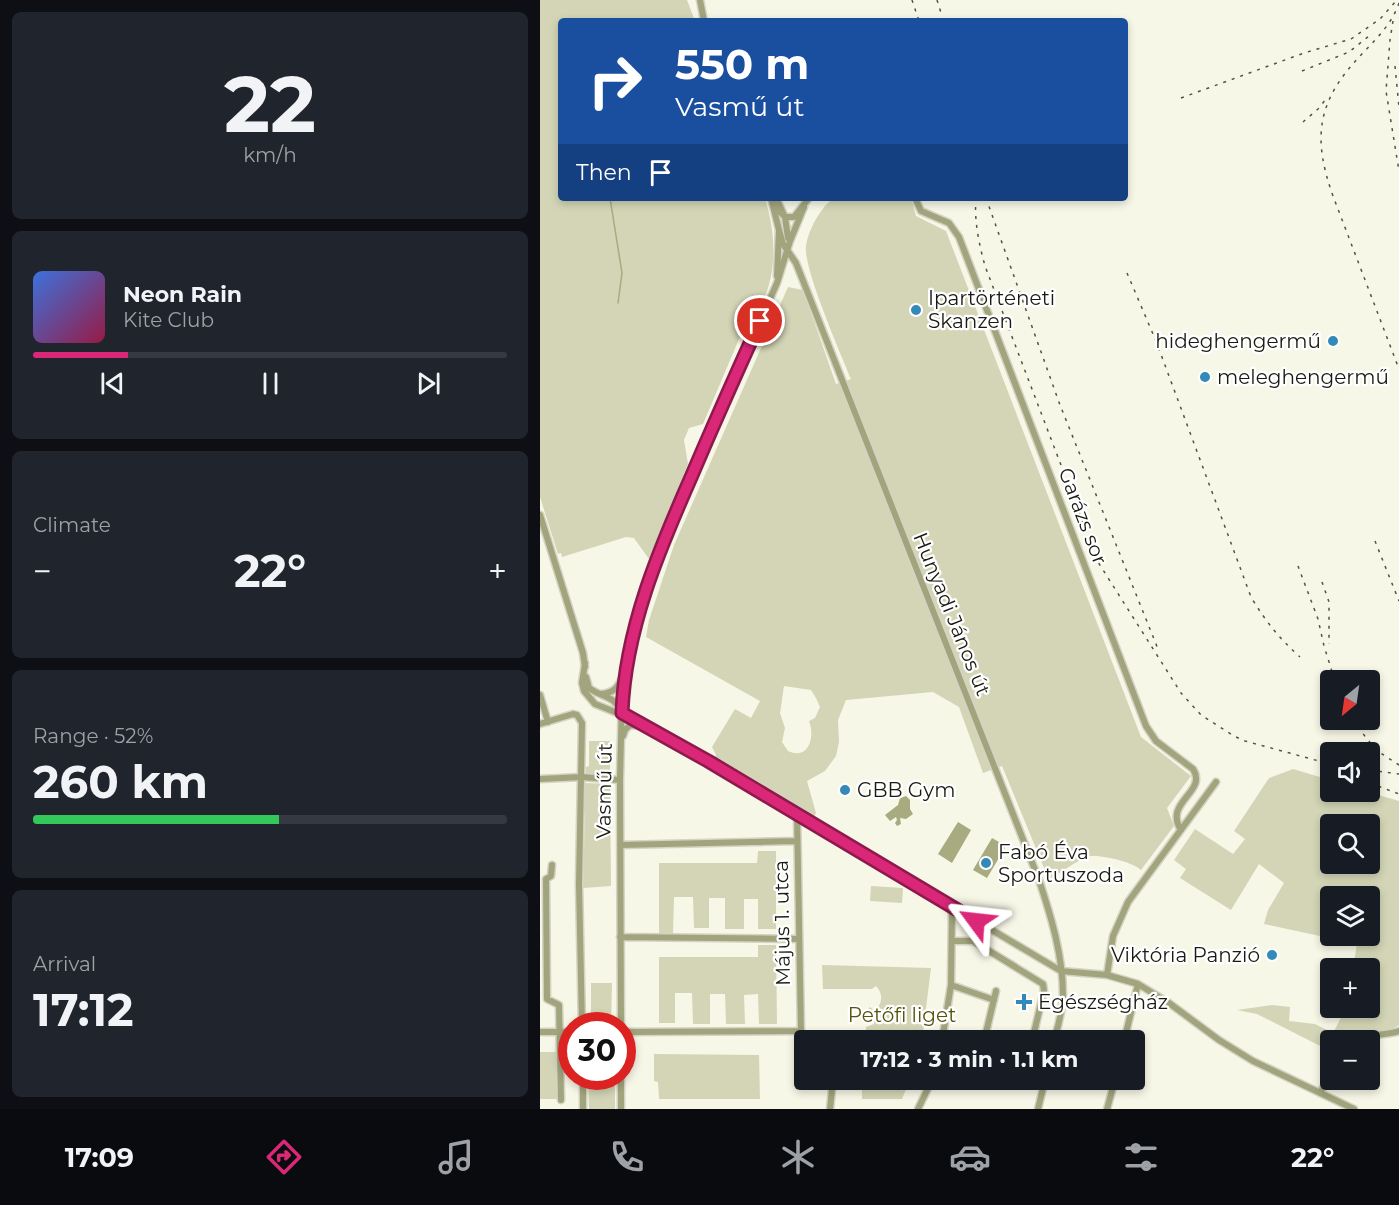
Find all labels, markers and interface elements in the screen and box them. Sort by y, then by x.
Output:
text: 550 m [675,38,809,90]
icon: right [576,42,654,120]
text: 22 [224,56,316,152]
text: Vasmű út [675,90,804,123]
text: km/h [243,143,297,167]
icon: arrive [644,156,677,189]
text: Then [576,159,632,186]
text: Neon Rain [123,281,242,308]
place label: Ipartörténeti Skanzen [928,286,1055,333]
pin [734,295,785,346]
marker: Ipartörténeti Skanzen [909,303,923,317]
icon: arrive [743,304,776,337]
text: Kite Club [123,308,214,332]
place label: hideghengermű [1155,329,1321,353]
marker: hideghengermű [1326,334,1340,348]
place label: meleghengermű [1217,365,1389,389]
icon: previous [96,367,129,400]
icon: pause [254,367,287,400]
icon: next [412,367,445,400]
marker: meleghengermű [1198,370,1212,384]
street label: Garázs sor [1054,464,1112,568]
text: Climate [33,513,111,537]
street label: Hunyadi János út [908,529,996,699]
text: 22° [234,543,306,598]
text: − [33,551,52,591]
text: + [488,551,507,591]
north arrow [1320,670,1380,730]
map controls [1320,670,1380,1090]
text: Range · 52% [33,724,153,748]
button: sound [1320,742,1380,802]
street label: Vasmű út [591,743,617,839]
text: 260 km [33,754,208,809]
place label: GBB Gym [857,778,955,802]
marker: GBB Gym [838,783,852,797]
button: search [1320,814,1380,874]
place label: Fabó Éva Sportuszoda [998,840,1124,887]
marker: Fabó Éva Sportuszoda [979,856,993,870]
street label: Május 1. utca [769,860,795,986]
button: layers [1320,886,1380,946]
position arrow [944,889,1008,953]
place label: Viktória Panzió [1111,943,1260,967]
marker: Viktória Panzió [1265,948,1279,962]
text: Arrival [33,952,96,976]
button: + [1320,958,1380,1018]
text: 17:12 [33,982,134,1037]
place label: Egészségház [1038,990,1168,1014]
marker: Egészségház [1015,993,1033,1011]
park label: Petőfi liget [848,1003,956,1027]
speed limit sign: 30 [558,1012,636,1090]
button: − [1320,1030,1380,1090]
text: 17:12 · 3 min · 1.1 km [861,1046,1078,1073]
icon: directions [263,1136,305,1178]
icon: music [435,1136,477,1178]
icon: phone [606,1136,648,1178]
icon: climate [777,1136,819,1178]
icon: car [949,1136,991,1178]
icon: filters [1120,1136,1162,1178]
text: 17:09 [65,1141,134,1174]
text: 22° [1291,1141,1334,1174]

